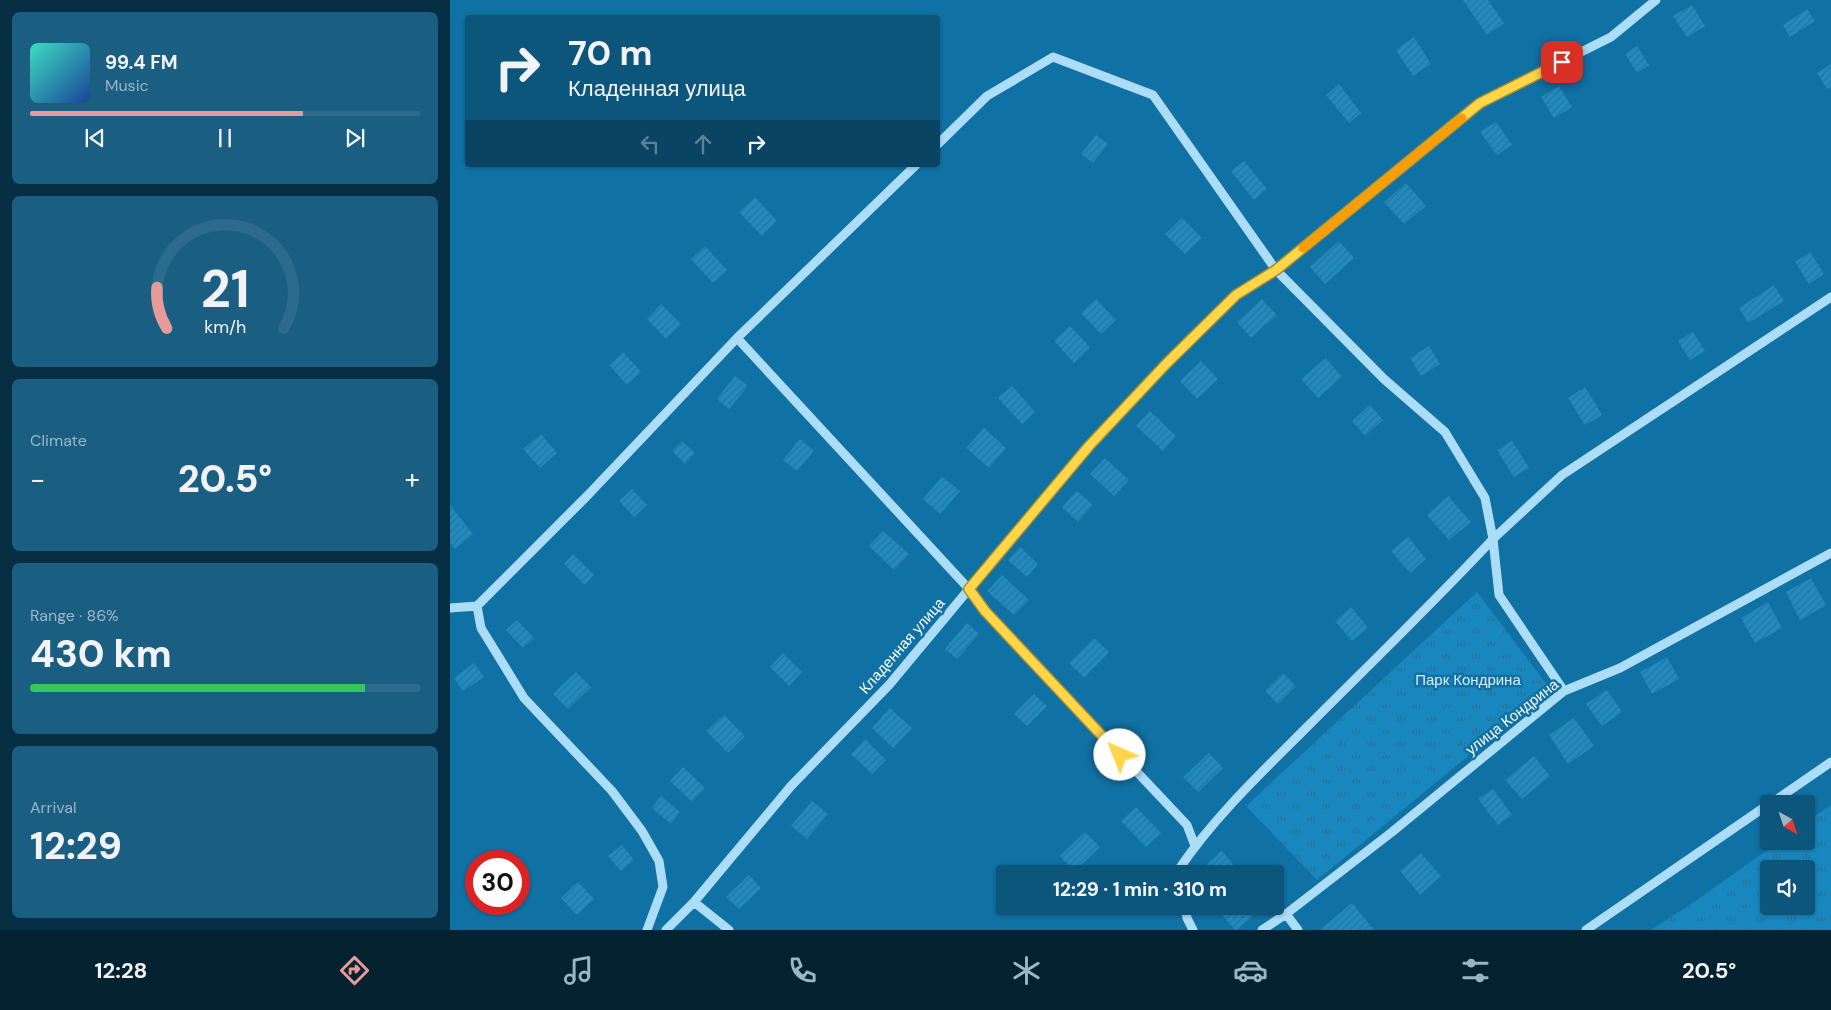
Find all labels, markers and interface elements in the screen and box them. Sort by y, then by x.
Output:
text: 70 m [568,30,652,76]
icon: right [485,35,550,100]
pin [1541,41,1583,83]
icon: arrive [1548,48,1576,76]
text: 99.4 FM [105,50,178,75]
text: Кладенная улица [568,74,746,103]
text: Music [105,75,149,96]
icon: previous [81,124,109,152]
icon: pause [211,124,239,152]
icon: next [341,124,369,152]
icon: left [636,130,664,158]
icon: ahead [689,130,717,158]
icon: right [742,130,770,158]
text: 21 [201,255,249,323]
text: km/h [204,315,246,339]
text: Climate [30,430,87,451]
text: 20.5° [178,454,272,504]
text: − [30,461,45,498]
text: + [405,461,420,498]
street label: Кладенная улица [855,593,950,698]
text: Range · 86% [30,605,119,626]
text: 430 km [30,629,172,679]
park label: Парк Кондрина [1415,670,1521,690]
street label: улица Кондрина [1461,674,1563,760]
position arrow [1093,728,1145,780]
north arrow [1760,795,1815,850]
map controls [1760,795,1815,915]
text: Arrival [30,797,77,818]
text: 12:29 [30,821,122,871]
speed limit sign: 30 [465,850,530,915]
button: sound [1760,860,1815,915]
text: 12:29 · 1 min · 310 m [1053,877,1227,902]
icon: directions [337,953,372,988]
icon: music [561,953,596,988]
icon: phone [785,953,820,988]
icon: climate [1009,953,1044,988]
icon: car [1233,953,1268,988]
icon: filters [1458,953,1493,988]
text: 12:28 [95,956,147,985]
text: 20.5° [1682,956,1736,985]

